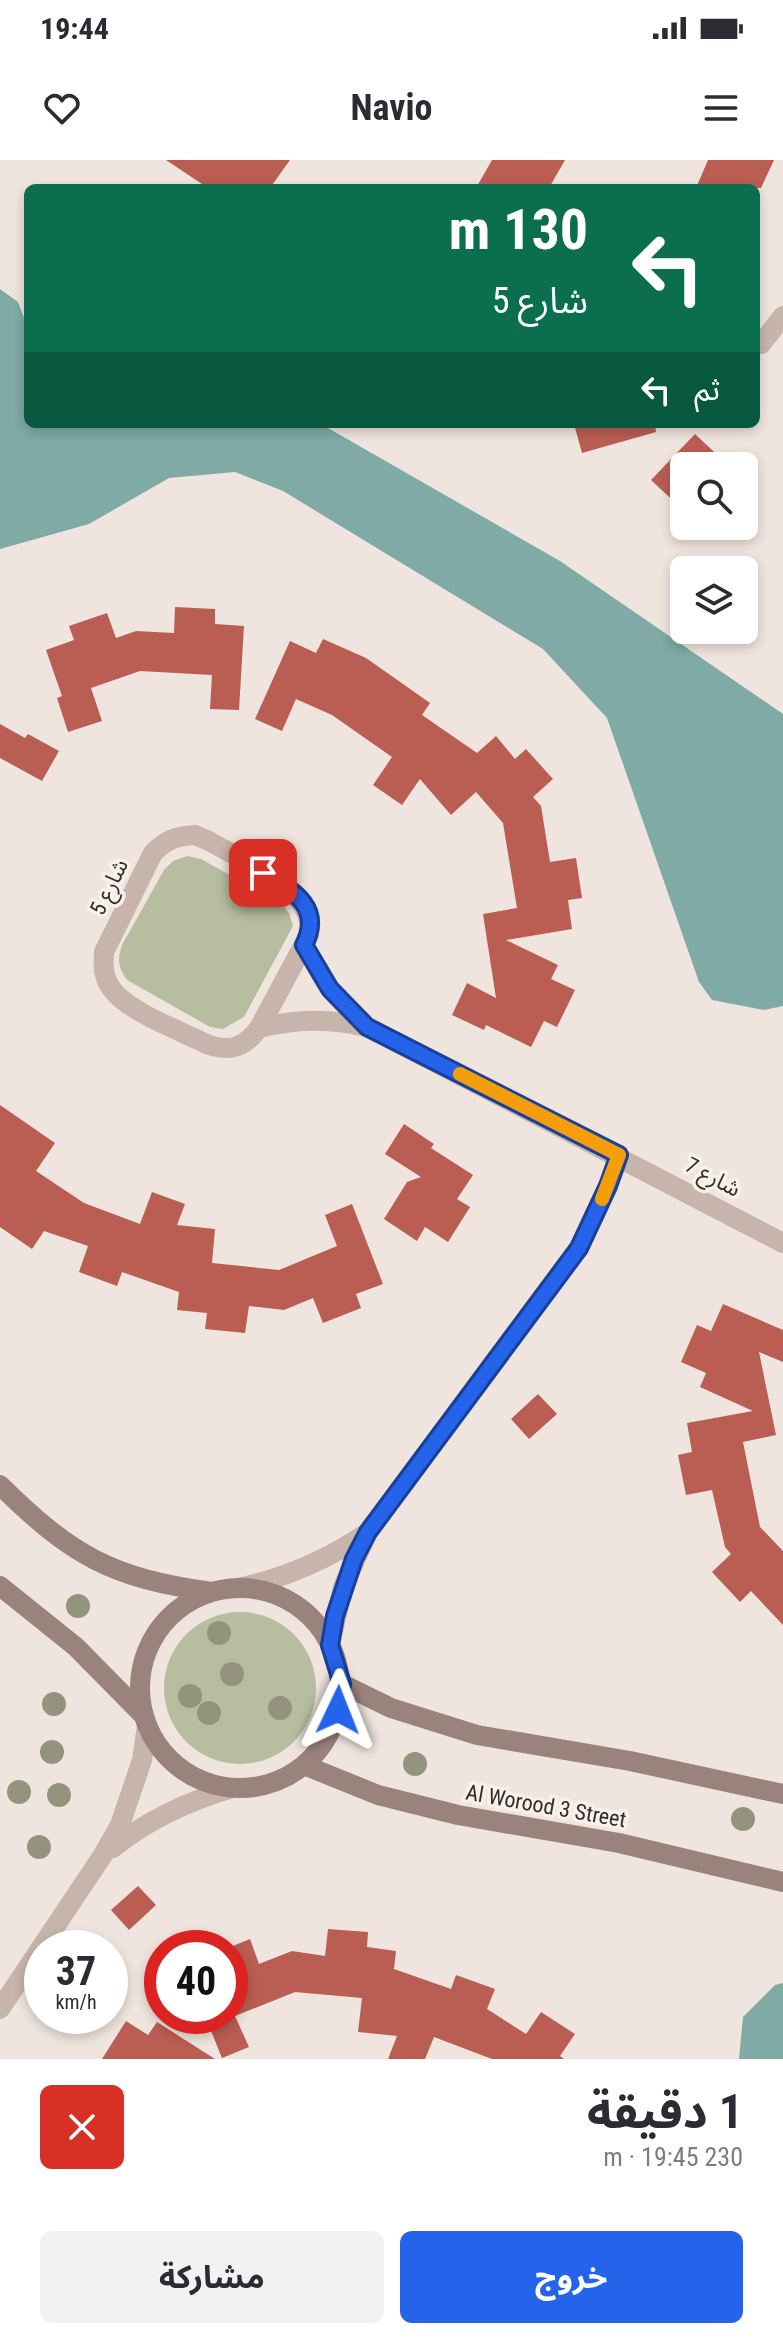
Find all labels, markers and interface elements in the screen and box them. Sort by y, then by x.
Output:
text: 19:44 [40,11,109,46]
icon: heart [40,86,84,130]
icon: menu [699,86,743,130]
text: Navio [351,87,432,129]
text: 130 m [449,197,588,263]
icon: left [616,216,720,320]
text: شارع 5 [492,280,588,322]
icon: left [634,368,678,412]
text: ثم [694,372,720,407]
map controls [670,452,758,644]
button: search [670,452,758,540]
button: layers [670,556,758,644]
pin [229,839,297,907]
icon: arrive [241,851,285,895]
street label: شارع 5 [85,855,137,921]
street label: شارع 7 [679,1152,745,1205]
position arrow [296,1668,380,1752]
street label: Al Worood 3 Street [464,1780,628,1832]
speed limit sign: 40 [144,1930,248,2034]
text: 37 [56,1948,96,1995]
text: km/h [55,1990,97,2014]
text: 1 دقيقة [587,2083,743,2140]
button: close [40,2085,124,2169]
text: 230 m · 19:45 [603,2142,743,2172]
button: مشاركة [40,2231,384,2323]
button: خروج [400,2231,743,2323]

